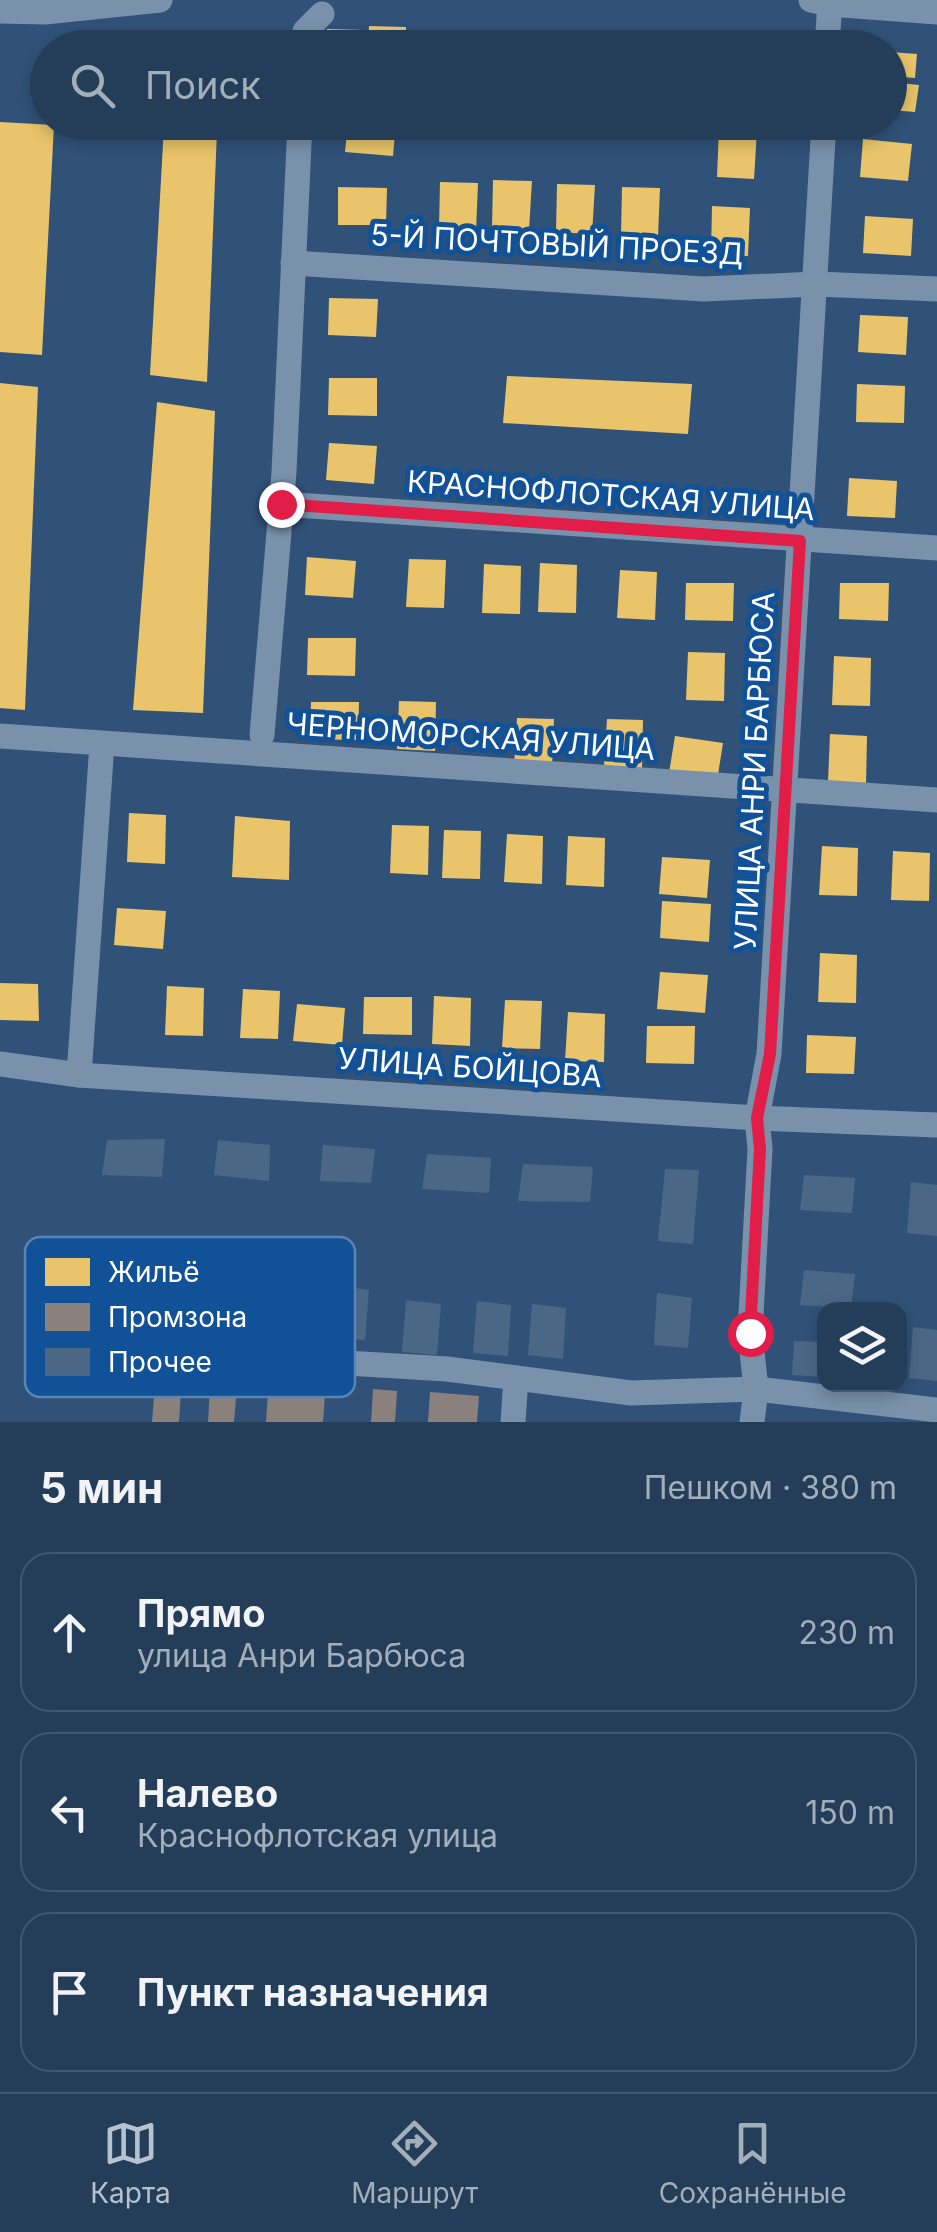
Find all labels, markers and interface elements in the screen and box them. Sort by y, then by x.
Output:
search box [30,30,907,140]
icon: search [65,58,120,113]
text: Поиск [145,62,261,108]
street label: 5-Й ПОЧТОВЫЙ ПРОЕЗД [370,216,744,272]
street label: КРАСНОФЛОТСКАЯ УЛИЦА [406,463,816,527]
route end [259,482,305,528]
street label: УЛИЦА АНРИ БАРБЮСА [727,591,781,951]
street label: ЧЕРНОМОРСКАЯ УЛИЦА [286,705,656,767]
street label: УЛИЦА БОЙЦОВА [337,1040,603,1094]
legend [25,1237,355,1397]
text: Жильё [108,1255,200,1289]
text: Промзона [108,1300,247,1334]
map controls [817,1302,907,1392]
button: layers [817,1302,907,1392]
route start [728,1311,774,1357]
text: Прочее [108,1345,212,1379]
text: 5 мин [40,1462,163,1513]
text: Пешком · 380 m [644,1468,897,1507]
text: Прямо [137,1590,265,1636]
icon: ahead [42,1605,97,1660]
text: 230 m [799,1613,895,1652]
text: улица Анри Барбюса [137,1636,466,1675]
text: Налево [137,1770,278,1816]
icon: left [42,1785,97,1840]
text: 150 m [805,1793,895,1832]
text: Краснофлотская улица [137,1816,498,1855]
icon: arrive [42,1965,97,2020]
text: Пункт назначения [137,1969,489,2015]
tab: Карта [90,2116,171,2210]
tab: Маршрут [351,2116,478,2210]
tab: Сохранённые [659,2116,847,2210]

